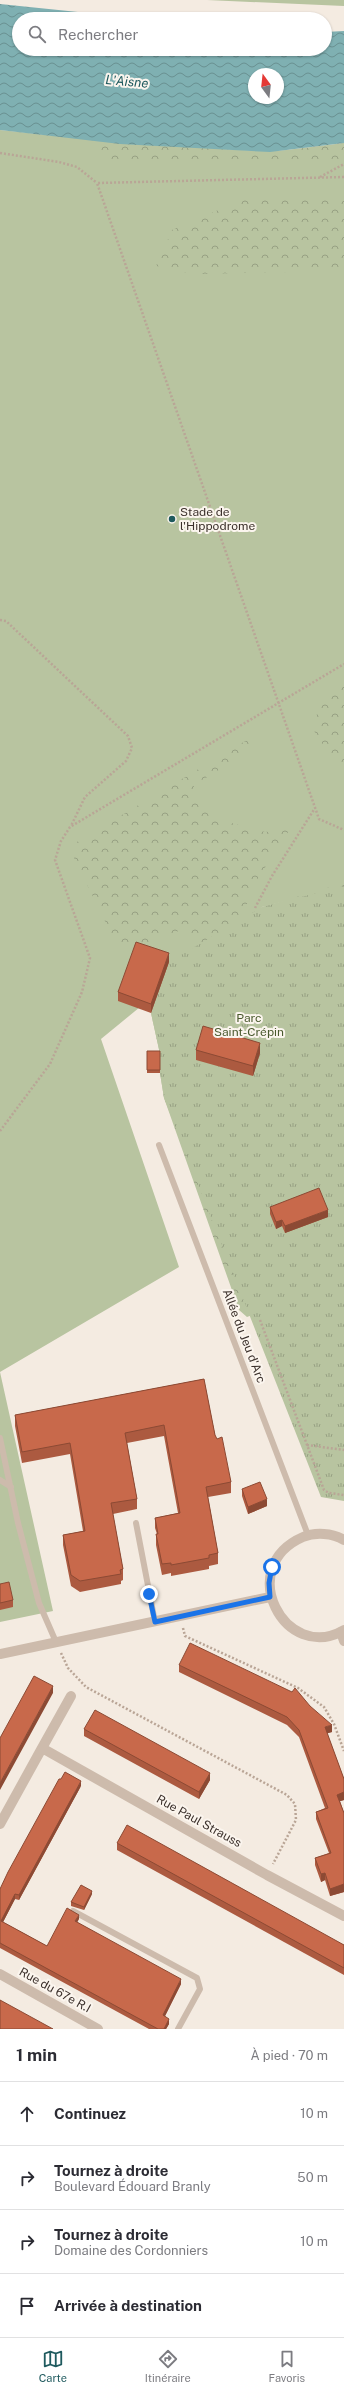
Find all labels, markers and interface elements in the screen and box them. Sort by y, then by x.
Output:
search box [12,12,332,56]
icon: search [26,23,48,45]
text: Rechercher [58,26,138,43]
north arrow [248,68,284,104]
water label: L'Aisne [105,72,149,91]
place label: Stade de l'Hippodrome [180,505,255,533]
marker: Stade de l'Hippodrome [167,514,177,524]
park label: Parc Saint-Crépin [214,1011,284,1039]
street label: Allée du Jeu d'Arc [220,1287,268,1385]
route start [263,1558,281,1576]
route end [140,1585,158,1603]
street label: Rue Paul Strauss [154,1792,244,1850]
street label: Rue du 67e R.I [17,1965,93,2015]
text: 1 min [16,2045,57,2065]
text: À pied · 70 m [250,2048,328,2063]
icon: ahead [16,2103,38,2125]
text: Continuez [54,2105,126,2122]
text: 10 m [300,2106,328,2121]
text: Tournez à droite [54,2162,168,2179]
icon: right [16,2167,38,2189]
text: 50 m [297,2170,328,2185]
text: Boulevard Édouard Branly [54,2179,211,2194]
text: Tournez à droite [54,2226,168,2243]
icon: right [16,2231,38,2253]
text: 10 m [300,2234,328,2249]
text: Domaine des Cordonniers [54,2243,208,2258]
icon: arrive [16,2295,38,2317]
text: Arrivée à destination [54,2297,202,2314]
tab: Carte [39,2348,67,2384]
tab: Itinéraire [145,2348,191,2384]
tab: Favoris [269,2348,305,2384]

